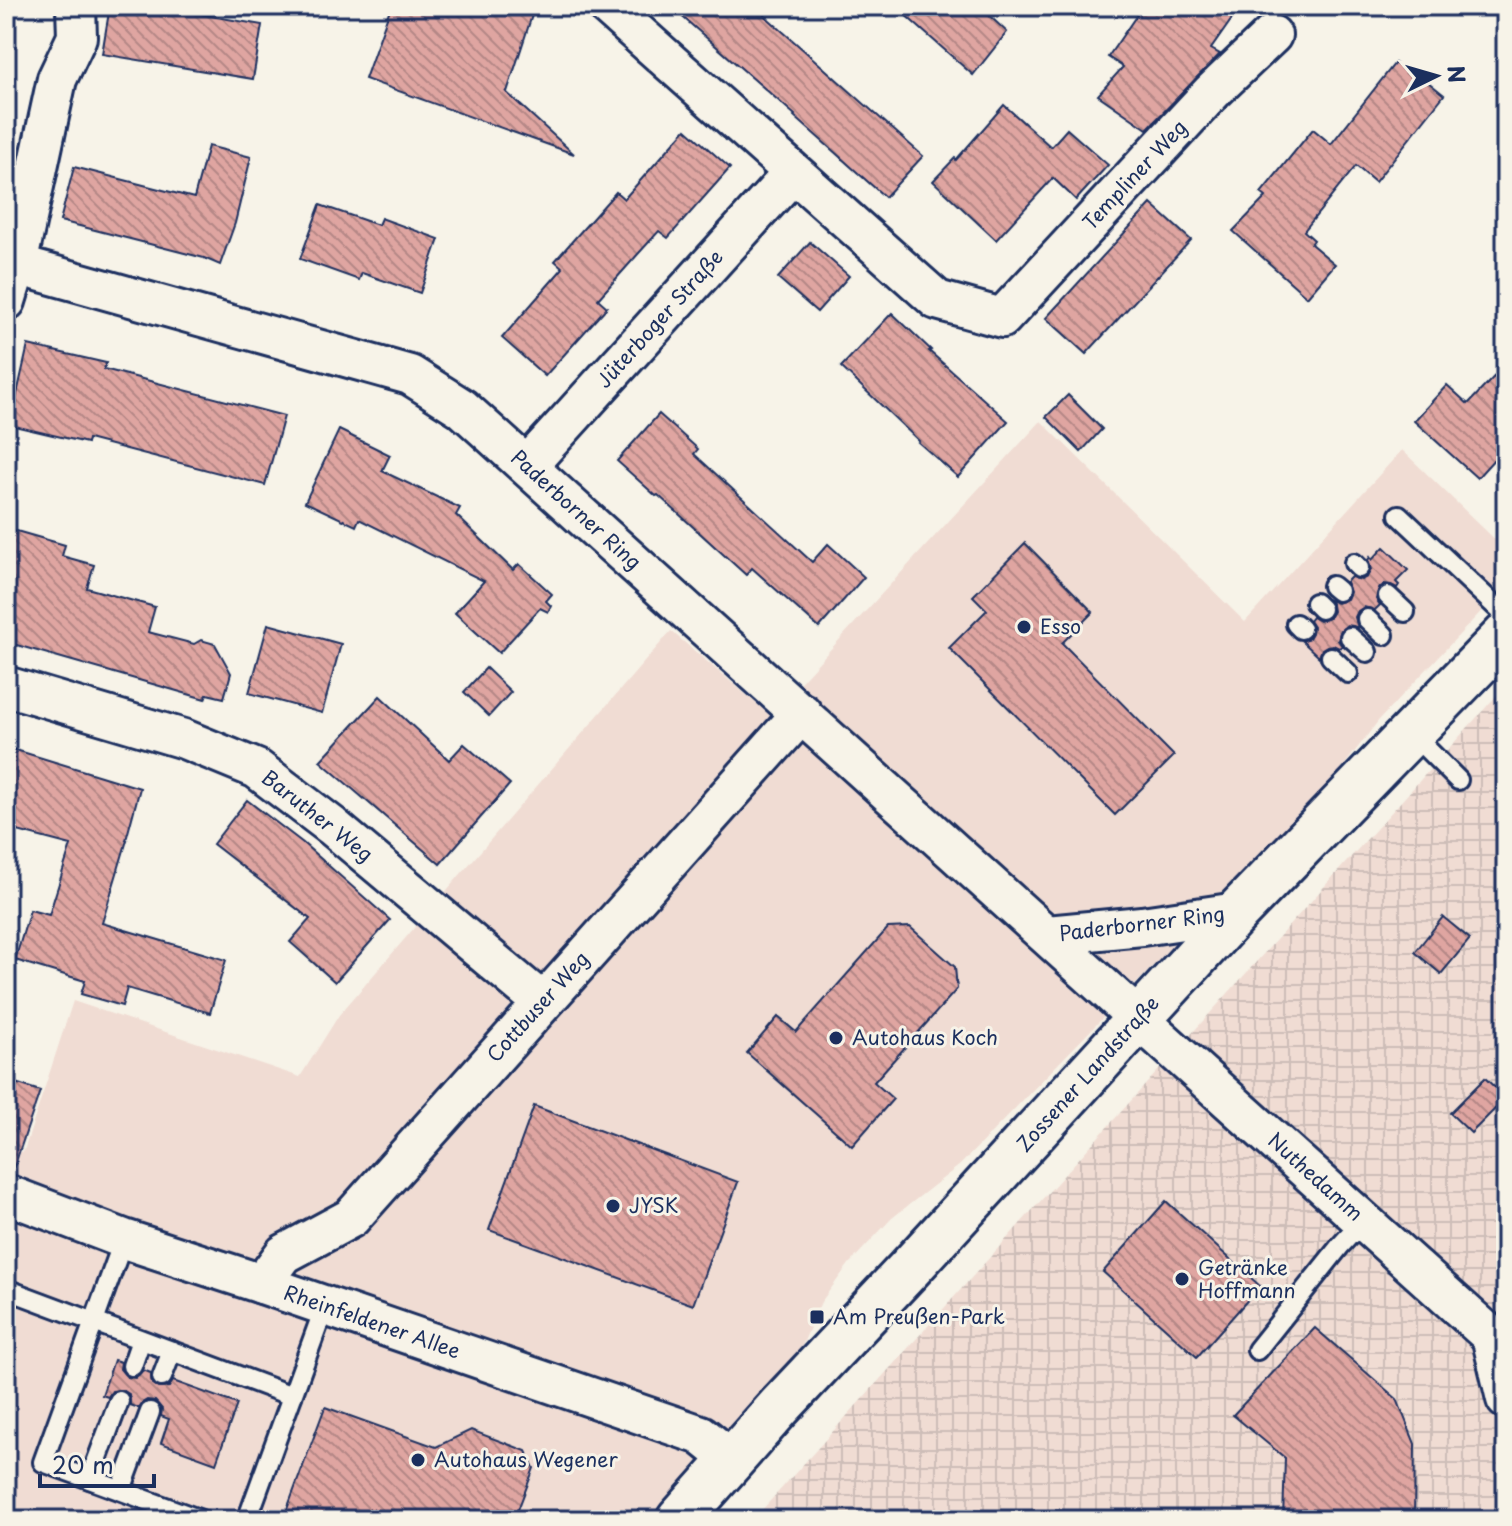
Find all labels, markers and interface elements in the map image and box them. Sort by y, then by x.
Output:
north arrow [1396,36,1476,116]
text: N [1440,64,1475,84]
street label: Templiner Weg [1075,113,1193,236]
street label: Jüterboger Straße [589,243,730,394]
street label: Paderborner Ring [505,442,649,576]
place label: Esso [1040,611,1081,641]
marker: Esso [1015,618,1033,636]
street label: Baruther Weg [256,762,380,868]
street label: Paderborner Ring [1058,898,1226,948]
street label: Cottbuser Weg [479,944,595,1068]
street label: Zossener Landstraße [1009,989,1166,1158]
place label: Autohaus Koch [852,1022,998,1052]
marker: Autohaus Koch [827,1029,845,1047]
street label: Nuthedamm [1261,1125,1370,1227]
place label: JYSK [629,1190,678,1220]
marker: JYSK [604,1197,622,1215]
place label: Getränke Hoffmann [1198,1252,1295,1305]
marker: Getränke Hoffmann [1173,1270,1191,1288]
street label: Rheinfeldener Allee [280,1277,465,1365]
place label: Am Preußen-Park [833,1301,1005,1331]
marker: Am Preußen-Park [808,1308,826,1326]
scale bar [40,1438,154,1488]
place label: Autohaus Wegener [434,1444,618,1474]
text: 20 m [52,1446,114,1482]
marker: Autohaus Wegener [409,1451,427,1469]

